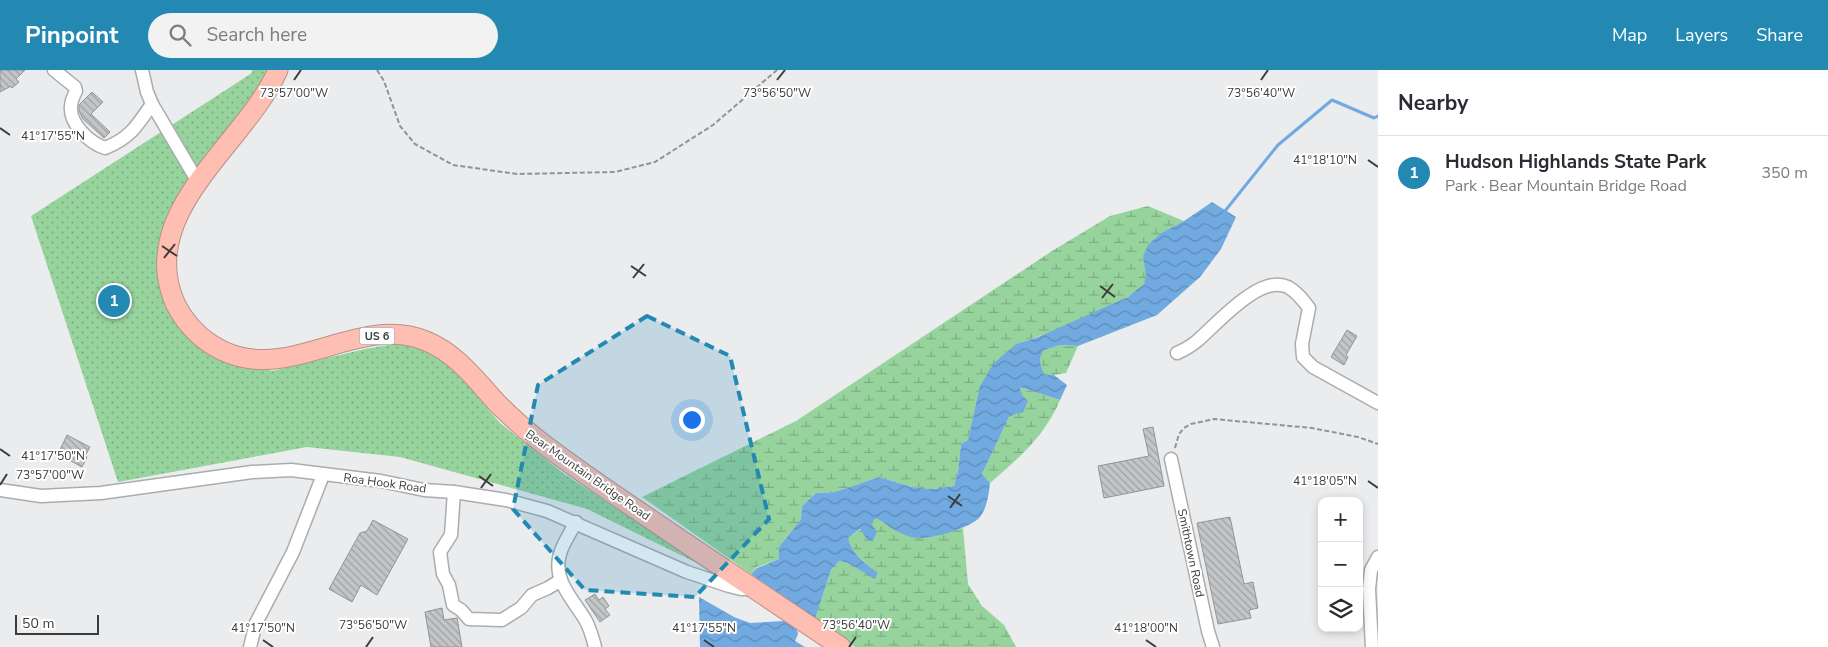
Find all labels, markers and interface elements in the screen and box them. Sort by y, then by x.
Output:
search box [148,13,498,58]
text: Pinpoint [25,19,118,51]
icon: search [166,21,194,49]
text: Search here [206,22,307,48]
text: Map [1612,23,1647,47]
text: Layers [1675,23,1728,47]
text: Share [1756,23,1803,47]
text: 73°57'00"W [260,85,328,101]
text: 73°56'50"W [743,85,811,101]
text: 73°56'40"W [1227,85,1295,101]
text: Nearby [1398,89,1468,117]
text: 41°17'55"N [21,128,85,144]
text: Hudson Highlands State Park [1445,149,1706,175]
text: 41°18'10"N [1293,152,1357,168]
text: 1 [1409,162,1419,184]
text: 350 m [1761,162,1808,184]
text: Park · Bear Mountain Bridge Road [1445,175,1687,197]
pin: 1 [98,282,130,320]
road number: US 6 [360,328,394,344]
your location [679,407,705,433]
street label: Bear Mountain Bridge Road [523,426,653,524]
text: 41°17'50"N [21,448,85,464]
text: 73°57'00"W [16,467,84,483]
street label: Roa Hook Road [343,469,427,497]
text: 41°18'05"N [1293,473,1357,489]
map controls [1318,497,1363,632]
button: + [1318,497,1363,542]
street label: Smithtown Road [1174,507,1208,599]
button: − [1318,542,1363,587]
button: layers [1318,587,1363,632]
scale bar [15,612,99,635]
text: 50 m [22,614,54,633]
text: 73°56'50"W [339,617,407,633]
text: 73°56'40"W [822,617,890,633]
text: 41°17'50"N [231,620,295,636]
text: 41°17'55"N [672,620,736,636]
text: 41°18'00"N [1114,620,1178,636]

